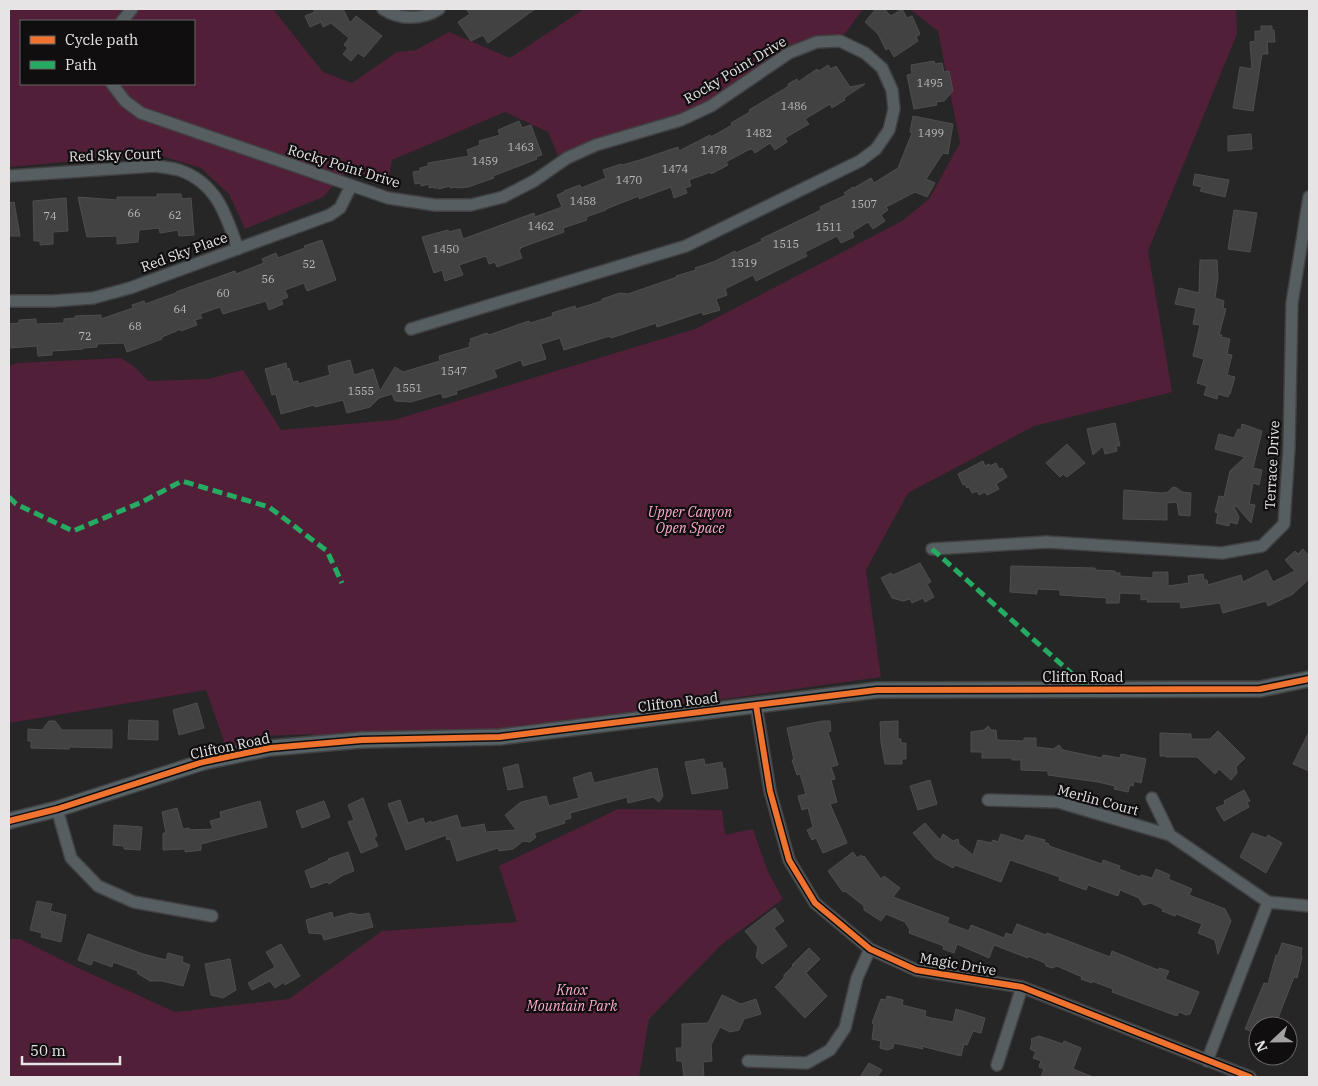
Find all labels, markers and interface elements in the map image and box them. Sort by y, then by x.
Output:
legend [20,20,195,85]
text: Cycle path [65,30,138,49]
street label: Rocky Point Drive [680,32,790,108]
text: Path [65,55,97,74]
house number: 1495 [917,76,943,90]
house number: 1486 [781,99,807,113]
house number: 1482 [746,126,772,140]
house number: 1499 [918,126,944,140]
street label: Rocky Point Drive [286,140,402,192]
house number: 1463 [508,140,534,154]
house number: 1478 [701,143,727,157]
street label: Red Sky Court [68,144,162,166]
house number: 1459 [472,154,498,168]
house number: 1474 [662,162,689,176]
house number: 1470 [616,173,643,187]
house number: 1458 [570,194,596,208]
house number: 1507 [851,197,877,211]
house number: 66 [127,206,141,220]
house number: 62 [168,208,182,222]
house number: 74 [43,209,57,223]
house number: 1462 [528,219,554,233]
house number: 1511 [816,220,842,234]
street label: Red Sky Place [138,228,230,276]
house number: 1515 [773,237,799,251]
house number: 1450 [433,242,460,256]
house number: 1519 [731,256,757,270]
house number: 52 [302,257,316,271]
house number: 56 [261,272,275,286]
house number: 60 [216,286,230,300]
house number: 64 [173,302,187,316]
house number: 68 [128,319,142,333]
house number: 72 [78,329,92,343]
house number: 1547 [441,364,467,378]
house number: 1551 [396,381,422,395]
house number: 1555 [348,384,374,398]
street label: Terrace Drive [1261,420,1283,510]
park label: Upper Canyon Open Space [648,503,732,537]
street label: Clifton Road [1043,668,1124,686]
street label: Clifton Road [637,688,720,716]
street label: Clifton Road [189,729,272,763]
street label: Merlin Court [1055,780,1141,820]
street label: Magic Drive [918,948,998,980]
park label: Knox Mountain Park [526,981,618,1015]
north arrow [1248,1016,1298,1066]
scale bar [22,1034,120,1066]
text: N [1251,1037,1271,1054]
text: 50 m [30,1041,66,1060]

